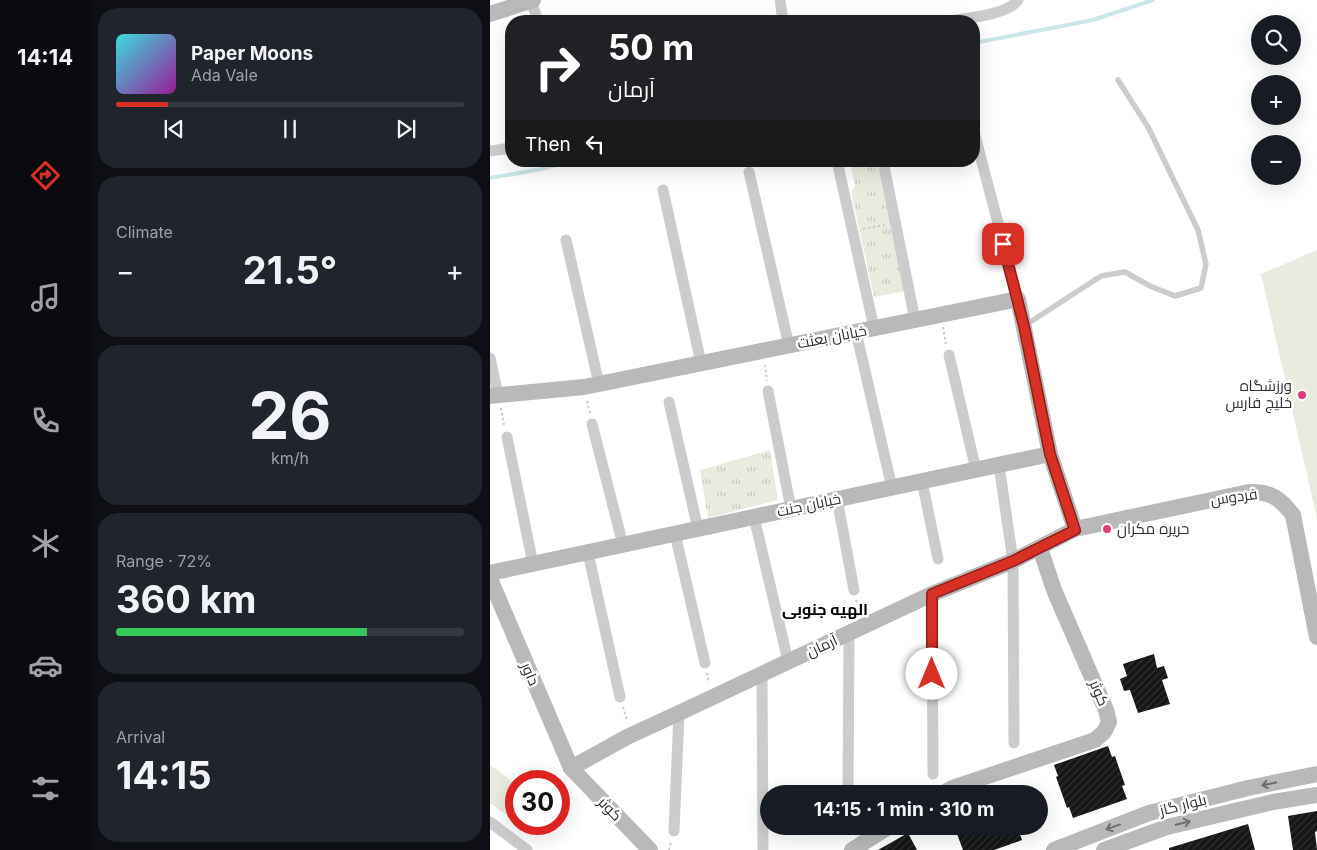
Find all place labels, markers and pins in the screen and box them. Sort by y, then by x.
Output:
pin [982,223,1024,265]
place label: ورزشگاه خلیج فارس [1225,376,1292,414]
marker: ورزشگاه خلیج فارس [1296,389,1308,401]
place label: حریره مکران [1117,519,1189,539]
marker: حریره مکران [1101,523,1113,535]

